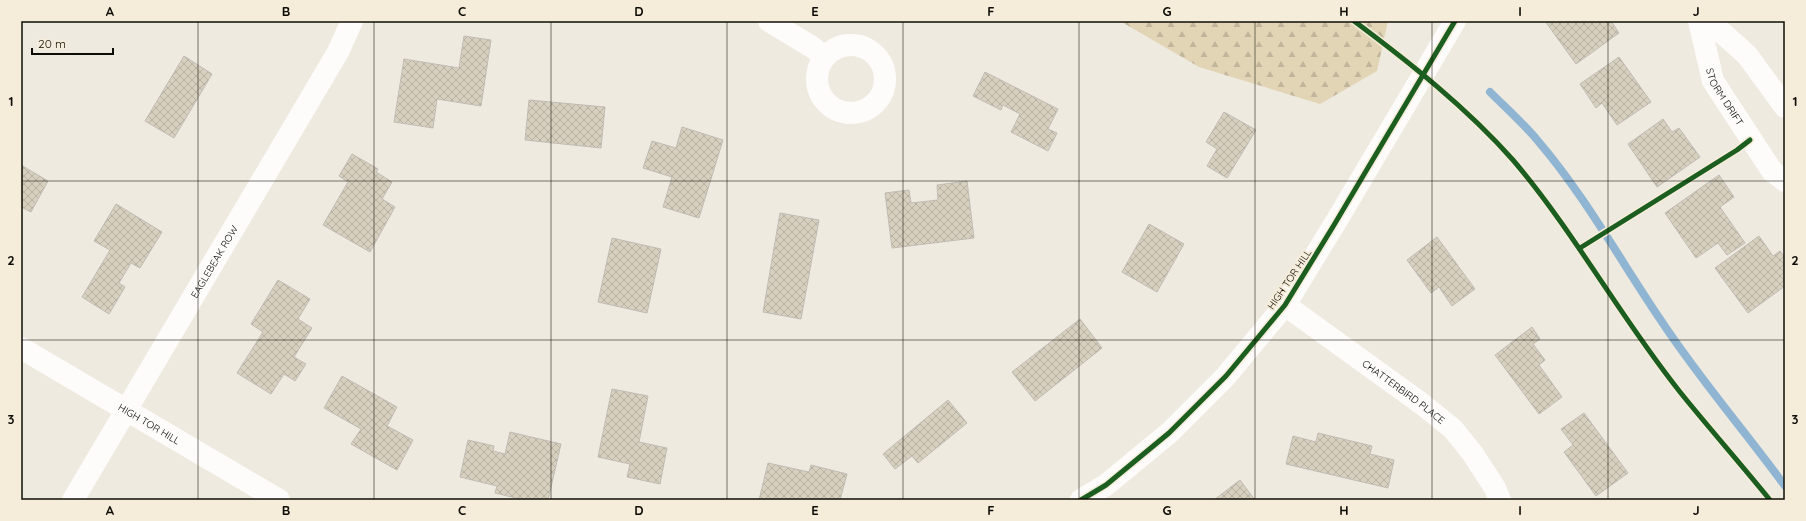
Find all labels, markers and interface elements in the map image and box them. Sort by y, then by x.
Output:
text: A [106,3,115,19]
text: B [282,3,290,19]
text: C [458,3,466,19]
text: D [634,3,644,19]
text: E [811,3,819,19]
text: F [987,3,995,19]
text: G [1162,3,1172,19]
text: H [1339,3,1349,19]
text: I [1518,3,1522,19]
text: J [1692,3,1700,19]
scale bar [32,30,113,56]
text: 20 m [38,36,66,51]
street label: STORM DRIFT [1703,67,1747,128]
text: 1 [8,93,14,109]
text: 1 [1792,93,1798,109]
street label: EAGLEBEAK ROW [188,223,241,301]
street label: HIGH TOR HILL [1264,246,1315,312]
text: 2 [7,252,15,268]
text: 2 [1791,252,1799,268]
street label: CHATTERBIRD PLACE [1359,357,1448,427]
street label: HIGH TOR HILL [116,401,183,448]
text: 3 [8,411,15,427]
text: 3 [1792,411,1799,427]
text: A [106,502,115,518]
text: B [282,502,290,518]
text: C [458,502,466,518]
text: D [634,502,644,518]
text: E [811,502,819,518]
text: F [987,502,995,518]
text: G [1162,502,1172,518]
text: H [1339,502,1349,518]
text: I [1518,502,1522,518]
text: J [1692,502,1700,518]

